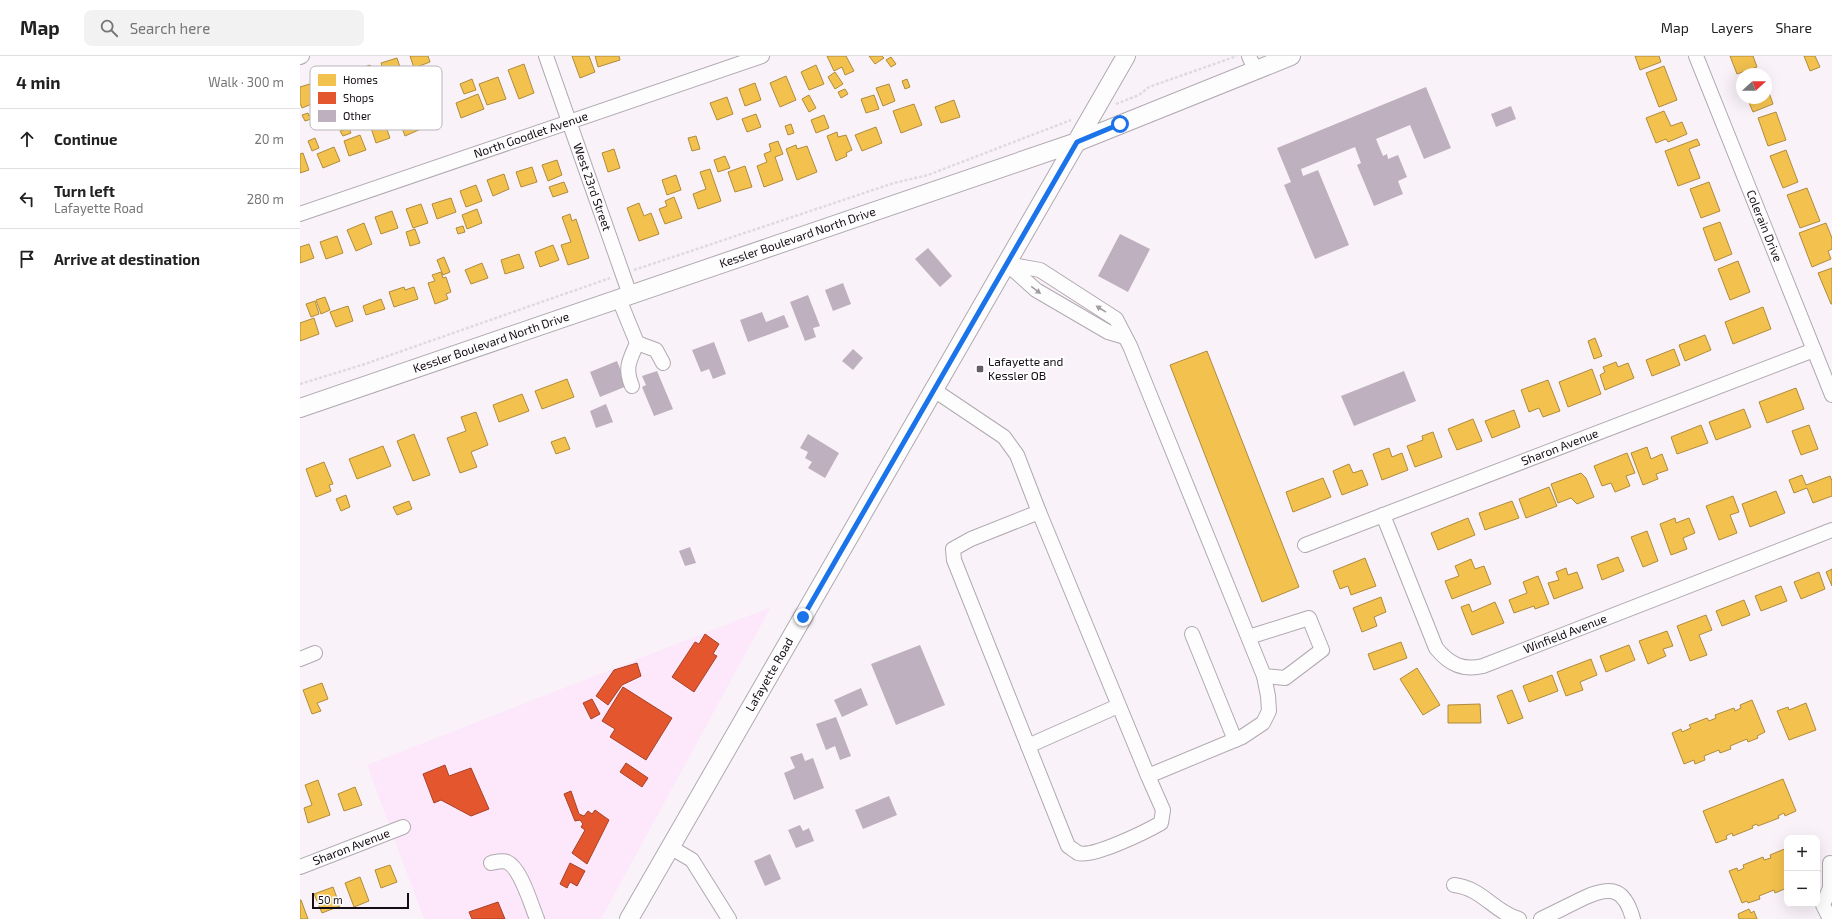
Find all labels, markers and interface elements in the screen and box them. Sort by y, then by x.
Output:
search box [84,10,364,46]
text: Map [20,16,60,39]
icon: search [98,17,120,39]
text: Search here [130,19,210,37]
text: Map [1661,19,1689,36]
text: Layers [1711,19,1753,36]
text: Share [1775,19,1812,36]
legend [310,66,442,130]
north arrow [1736,68,1772,104]
text: 4 min [16,72,60,92]
text: Homes [343,73,378,86]
text: Walk · 300 m [208,74,284,90]
text: Shops [343,91,374,104]
street label: North Goodlet Avenue [472,108,589,160]
text: Other [343,109,372,122]
route start [1111,115,1129,133]
icon: ahead [16,128,38,150]
text: Continue [54,130,117,148]
text: 20 m [255,131,284,147]
street label: West 23rd Street [571,141,615,233]
text: Turn left [54,182,115,200]
street label: Colerain Drive [1744,187,1786,263]
icon: left [16,188,38,210]
text: 280 m [247,191,284,207]
text: Lafayette Road [54,200,143,216]
street label: Kessler Boulevard North Drive [717,203,877,270]
icon: arrive [16,248,38,270]
text: Arrive at destination [54,250,200,268]
one-way arrow [1030,285,1041,294]
one-way arrow [1096,305,1106,313]
street label: Kessler Boulevard North Drive [411,308,571,375]
place label: Lafayette and Kessler OB [988,354,1063,382]
marker: Lafayette and Kessler OB [975,364,985,374]
street label: Sharon Avenue [1519,425,1600,468]
route end [794,608,812,626]
street label: Winfield Avenue [1521,611,1608,656]
street label: Lafayette Road [742,635,796,713]
street label: Sharon Avenue [310,825,391,867]
map controls [1784,835,1820,907]
button: + [1784,835,1820,871]
button: − [1784,871,1820,907]
scale bar [312,891,409,910]
text: 50 m [318,893,343,906]

